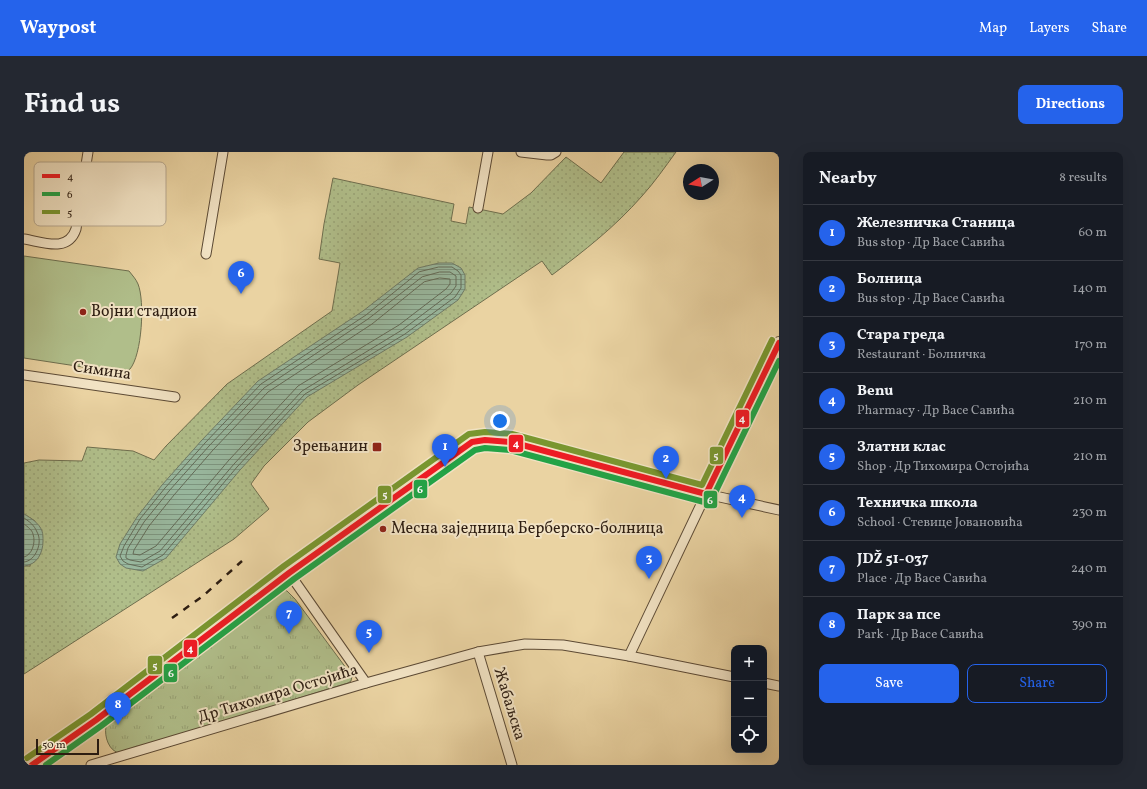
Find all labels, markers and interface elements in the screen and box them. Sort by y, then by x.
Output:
text: Waypost [20,15,96,41]
text: Map [979,19,1007,38]
text: Layers [1029,19,1069,38]
text: Share [1091,19,1127,38]
text: Find us [24,85,120,124]
button: Directions [1018,85,1123,124]
legend [34,162,166,226]
north arrow [683,164,719,200]
text: Nearby [819,167,877,190]
text: 8 results [1059,169,1107,187]
text: 4 [67,170,74,185]
text: 6 [67,188,73,203]
text: 5 [67,206,72,221]
text: Железничка Станица [857,213,1015,234]
text: 1 [829,224,835,242]
text: 60 m [1079,224,1107,242]
text: Bus stop · Др Васе Савића [857,234,1005,252]
pin: 6 [228,261,254,294]
text: Болница [857,269,922,290]
text: 2 [829,280,835,298]
text: 140 m [1073,280,1107,298]
text: Bus stop · Др Васе Савића [857,290,1005,308]
place label: Војни стадион [91,301,197,323]
marker: Војни стадион [78,307,88,317]
text: Стара греда [857,325,945,346]
text: 3 [829,336,835,354]
text: 170 m [1074,336,1107,354]
text: Restaurant · Болничка [857,346,986,364]
street label: Симина [71,356,133,386]
text: Benu [857,381,894,402]
text: 4 [828,392,836,410]
text: 210 m [1073,392,1107,410]
text: Pharmacy · Др Васе Савића [857,402,1015,420]
line badge: 4 [735,409,750,428]
your location [490,411,510,431]
text: 4 [739,412,746,427]
pin: 1 [432,434,458,467]
line badge: 4 [508,434,524,453]
place label: Зрењанин [293,436,368,458]
text: 4 [513,437,520,452]
text: Златни клас [857,437,946,458]
marker: Зрењанин [371,441,383,453]
pin: 2 [653,446,679,479]
line badge: 5 [709,446,724,465]
text: 5 [829,448,835,466]
text: 210 m [1073,448,1107,466]
text: 5 [713,449,719,464]
text: Shop · Др Тихомира Остојића [857,458,1029,476]
line badge: 6 [413,479,428,499]
text: 6 [417,483,423,498]
line badge: 5 [377,485,392,504]
pin: 4 [729,485,755,518]
text: 5 [382,488,388,503]
line badge: 6 [703,490,718,509]
text: Техничка школа [857,493,978,514]
text: 6 [707,494,713,509]
text: 6 [828,504,836,522]
text: 230 m [1072,504,1107,522]
text: School · Стевице Јовановића [857,514,1023,532]
place label: Месна заједница Берберско-болница [391,518,663,540]
marker: Месна заједница Берберско-болница [378,524,388,534]
pin: 3 [636,546,662,579]
text: JDŽ 51-037 [857,549,929,570]
text: 7 [829,560,835,578]
text: 240 m [1071,560,1107,578]
text: Place · Др Васе Савића [857,570,987,588]
pin: 7 [276,601,302,634]
text: Парк за псе [857,605,941,626]
text: 8 [828,616,836,634]
text: 390 m [1072,616,1107,634]
pin: 5 [356,620,382,653]
text: Park · Др Васе Савића [857,626,984,644]
line badge: 4 [183,639,198,658]
text: 4 [187,642,194,657]
map controls [731,645,767,753]
button: + [731,645,767,681]
line badge: 5 [147,655,163,675]
text: 5 [152,659,158,674]
street label: Др Тихомира Остојића [195,659,361,729]
line badge: 6 [163,663,178,683]
button: Save [819,664,959,703]
button: Share [967,664,1107,703]
street label: Жабаљска [488,665,530,743]
text: 6 [168,667,174,682]
button: − [731,681,767,717]
pin: 8 [105,692,131,725]
button: locate [731,717,767,753]
scale bar [36,737,99,756]
text: 50 m [42,738,66,753]

